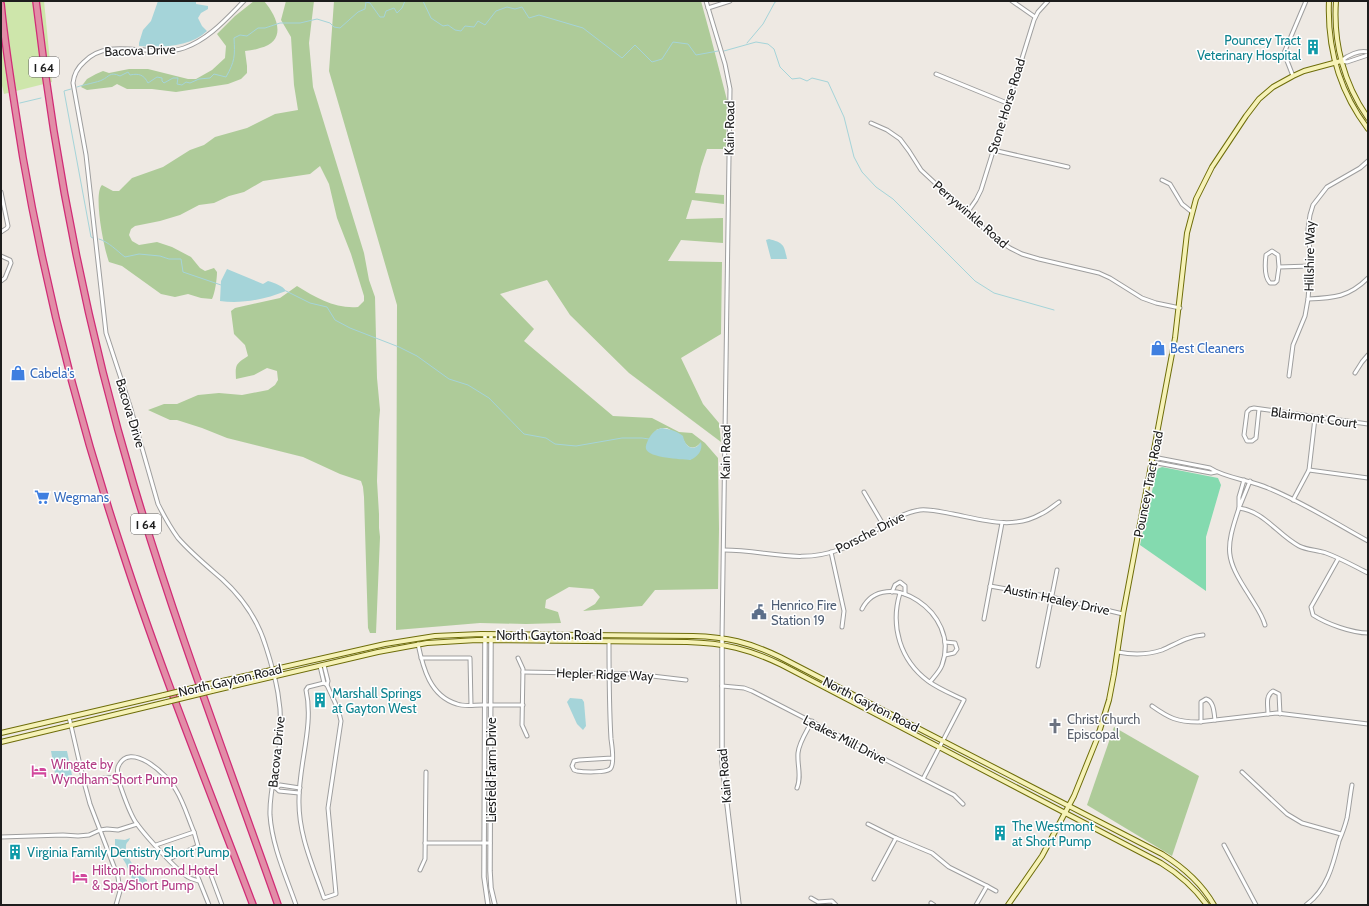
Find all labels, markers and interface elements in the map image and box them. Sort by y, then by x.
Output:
place label: Pouncey Tract Veterinary Hospital [1197,32,1302,63]
building icon: Pouncey Tract Veterinary Hospital [1304,38,1322,56]
street label: Bacova Drive [104,41,176,59]
street label: Stone Horse Road [984,56,1028,156]
road number: I 64 [29,57,59,77]
street label: Kain Road [721,100,737,156]
street label: Perrywinkle Road [930,177,1012,251]
street label: Hillshire Way [1300,220,1318,292]
shop icon: Best Cleaners [1149,339,1167,357]
place label: Best Cleaners [1170,340,1245,356]
shop icon: Cabela's [9,364,27,382]
place label: Cabela's [30,365,75,381]
street label: Bacova Drive [113,376,149,450]
street label: Blairmont Court [1270,403,1359,431]
street label: Kain Road [717,424,733,480]
street label: Pouncey Tract Road [1130,430,1166,538]
supermarket icon: Wegmans [33,488,51,506]
place label: Wegmans [54,489,110,505]
street label: Porsche Drive [833,508,908,556]
road number: I 64 [131,514,161,534]
street label: Austin Healey Drive [1003,580,1112,618]
place label: Henrico Fire Station 19 [771,597,837,628]
public building icon: Henrico Fire Station 19 [750,603,768,621]
street label: North Gayton Road [496,627,602,643]
street label: North Gayton Road [177,660,283,700]
street label: Hepler Ridge Way [556,664,655,684]
street label: North Gayton Road [820,673,922,735]
place label: Marshall Springs at Gayton West [332,685,422,716]
building icon: Marshall Springs at Gayton West [311,691,329,709]
street label: Leakes Mill Drive [801,711,890,767]
place label: Christ Church Episcopal [1067,711,1140,742]
street label: Bacova Drive [264,715,288,788]
street label: Liesfeld Farm Drive [483,717,499,823]
church icon: Christ Church Episcopal [1046,717,1064,735]
street label: Kain Road [714,748,734,804]
place label: Wingate by Wyndham Short Pump [51,756,178,787]
hotel icon: Wingate by Wyndham Short Pump [30,762,48,780]
place label: The Westmont at Short Pump [1012,818,1094,849]
building icon: The Westmont at Short Pump [991,824,1009,842]
building icon: Virginia Family Dentistry Short Pump [6,843,24,861]
place label: Virginia Family Dentistry Short Pump [27,844,230,860]
place label: Hilton Richmond Hotel & Spa/Short Pump [92,862,218,893]
hotel icon: Hilton Richmond Hotel & Spa/Short Pump [71,868,89,886]

